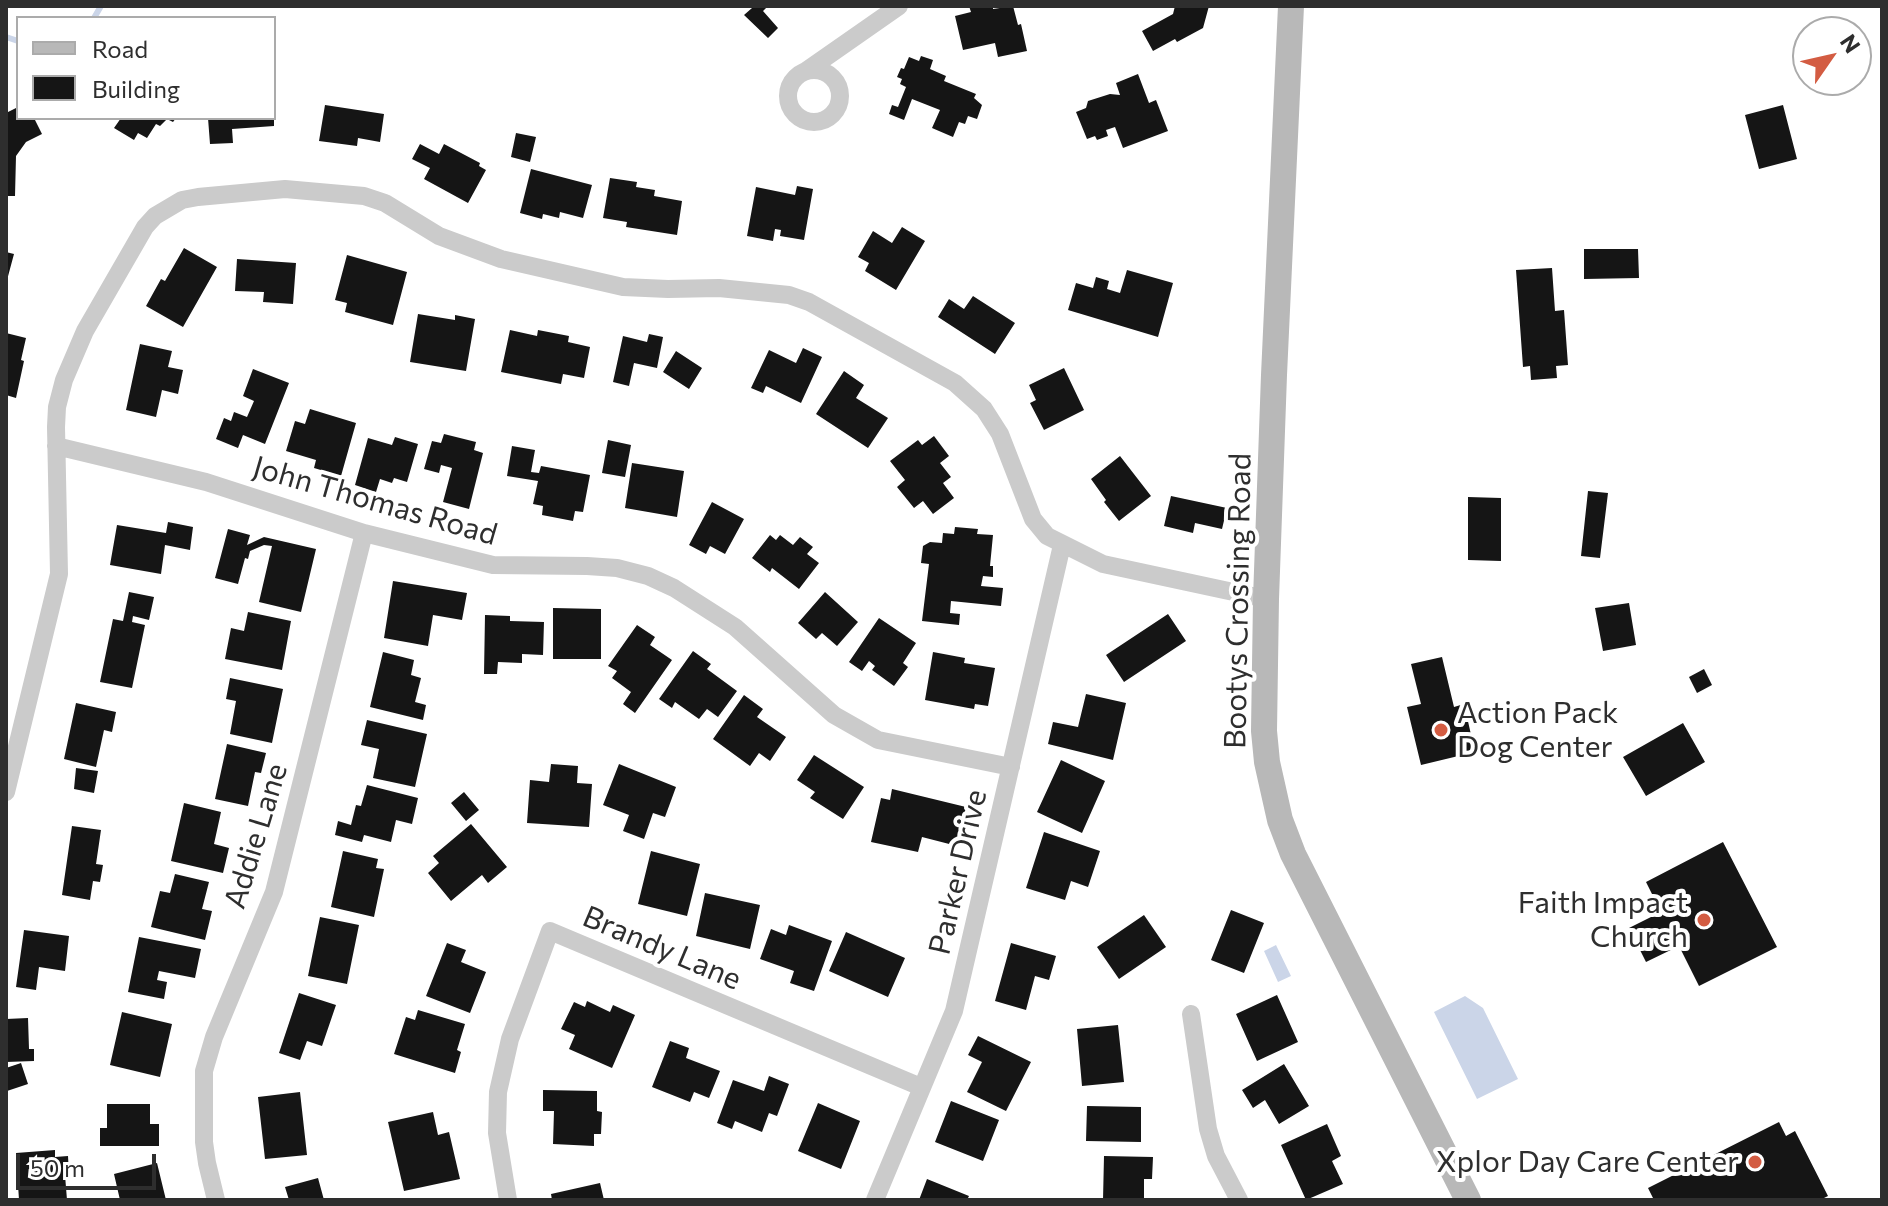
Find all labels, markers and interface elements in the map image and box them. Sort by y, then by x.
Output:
legend [16,16,276,120]
north arrow [1792,16,1872,96]
text: N [1835,29,1866,58]
text: Road [92,34,148,63]
text: Building [92,74,180,103]
street label: John Thomas Road [249,449,501,553]
street label: Bootys Crossing Road [1217,453,1259,749]
place label: Action Pack Dog Center [1457,695,1618,766]
marker: Action Pack Dog Center [1432,721,1450,739]
street label: Addie Lane [217,759,295,913]
street label: Parker Drive [922,786,994,958]
place label: Faith Impact Church [1518,885,1688,956]
street label: Brandy Lane [577,899,747,997]
marker: Faith Impact Church [1695,911,1713,929]
scale bar [20,1138,160,1188]
place label: Xplor Day Care Center [1436,1144,1739,1180]
text: 50 m [30,1153,85,1182]
marker: Xplor Day Care Center [1746,1153,1764,1171]

